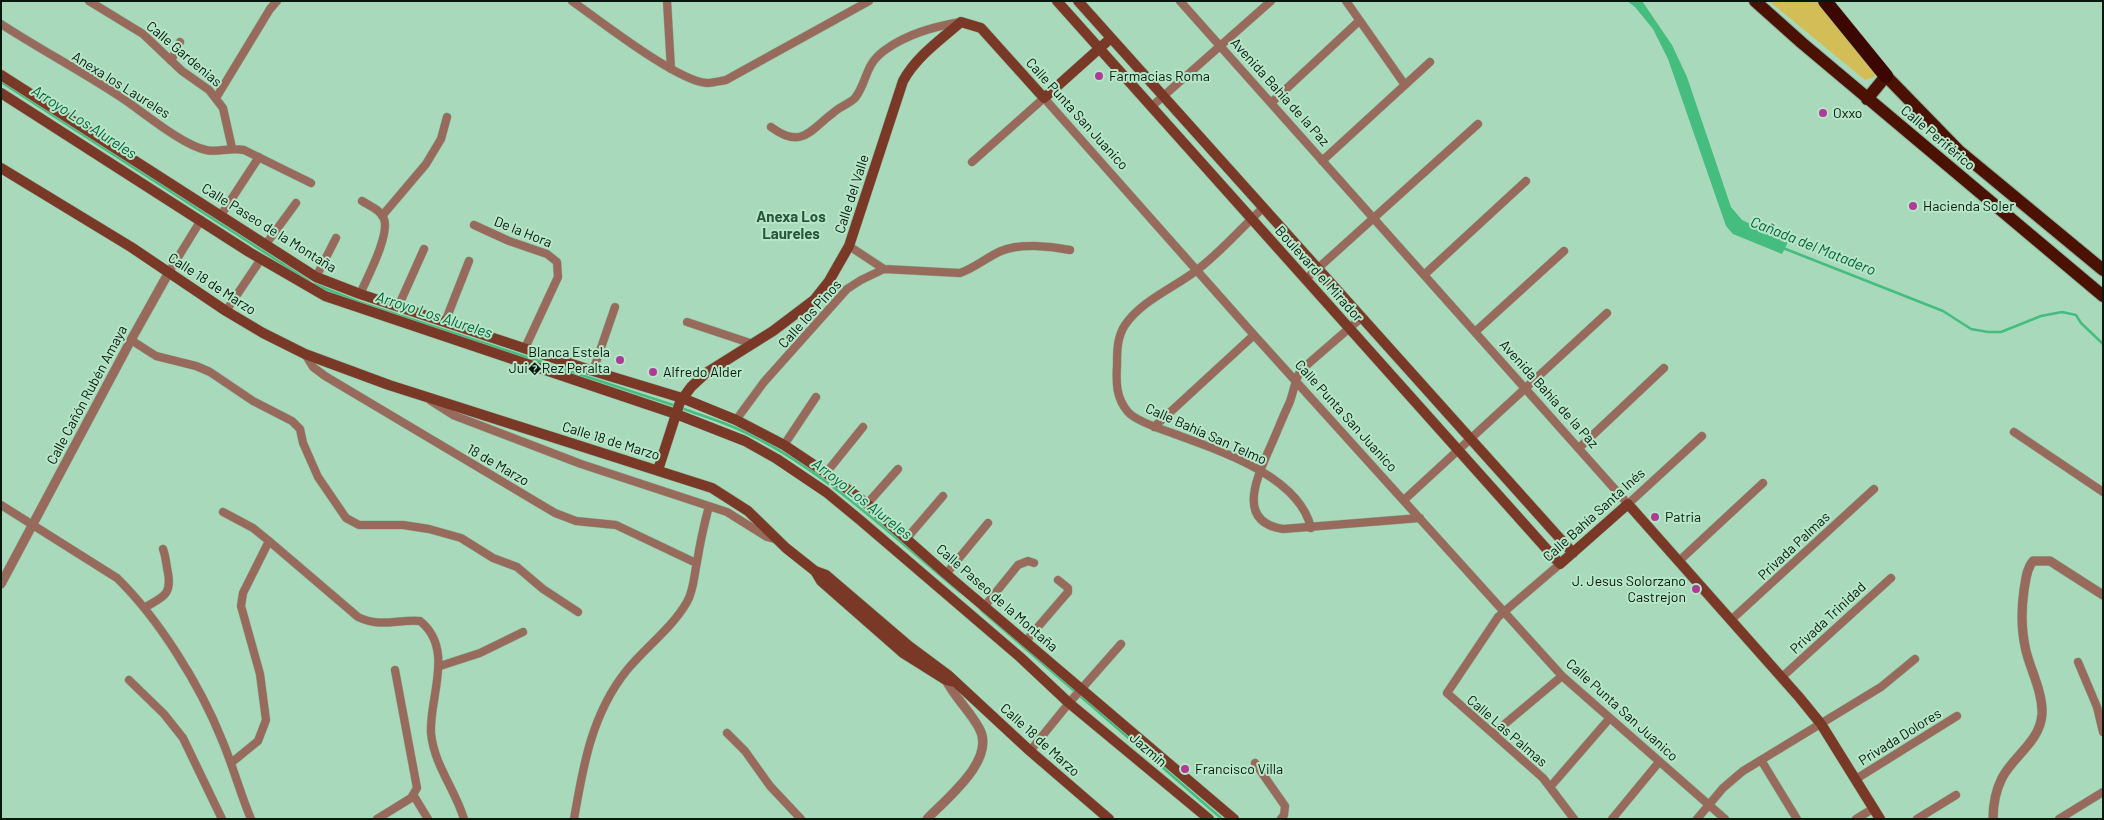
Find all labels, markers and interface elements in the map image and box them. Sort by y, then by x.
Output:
street label: Calle Gardenias [143,18,225,90]
street label: Avenida Bahía de la Paz [1227,34,1333,150]
street label: Anexa los Laureles [69,48,173,122]
street label: Calle Punta San Juanico [1022,54,1132,174]
place label: Farmacias Roma [1109,68,1210,84]
marker: Farmacias Roma [1093,70,1105,82]
water label: Arroyo Los Alureles [28,81,140,163]
street label: Calle Periférico [1897,102,1979,174]
place label: Oxxo [1833,105,1862,121]
marker: Oxxo [1817,107,1829,119]
street label: Calle del Valle [831,152,873,236]
street label: Calle Paseo de la Montaña [199,180,339,276]
place label: Hacienda Soler [1923,198,2014,214]
marker: Hacienda Soler [1907,200,1919,212]
district label: Anexa Los Laureles [756,208,826,243]
street label: De la Hora [492,213,554,251]
water label: Cañada del Matadero [1748,213,1878,279]
street label: Boulevard el Mirador [1272,223,1366,325]
street label: Calle 18 de Marzo [165,249,259,319]
street label: Calle los Pinos [775,276,845,352]
water label: Arroyo Los Alureles [374,288,494,342]
street label: Calle Cañón Rubén Amaya [43,323,131,467]
street label: Avenida Bahía de la Paz [1496,336,1602,452]
place label: Blanca Estela Jui�Rez Peralta [509,344,610,377]
marker: Blanca Estela Jui�Rez Peralta [614,354,626,366]
street label: Calle Punta San Juanico [1291,356,1401,476]
place label: Alfredo Alder [663,364,742,380]
marker: Alfredo Alder [647,366,659,378]
street label: Calle Bahía San Telmo [1143,400,1269,468]
street label: Calle 18 de Marzo [560,418,662,464]
street label: 18 de Marzo [464,440,532,490]
water label: Arroyo Los Alureles [809,455,915,543]
street label: Calle Bahía Santa Inés [1539,465,1649,565]
street label: Privada Palmas [1755,508,1833,584]
place label: Patria [1665,509,1701,525]
marker: Patria [1649,511,1661,523]
street label: Calle Paseo de la Montaña [933,541,1061,655]
place label: J. Jesus Solorzano Castrejon [1572,573,1686,606]
street label: Privada Trinidad [1787,579,1869,657]
marker: J. Jesus Solorzano Castrejon [1690,583,1702,595]
street label: Calle Punta San Juanico [1562,655,1682,765]
street label: Calle Las Palmas [1463,692,1551,770]
street label: Calle 18 de Marzo [997,700,1083,780]
street label: Privada Dolores [1856,705,1944,769]
street label: Jazmín [1126,729,1170,771]
place label: Francisco Villa [1195,761,1283,777]
marker: Francisco Villa [1179,763,1191,775]

